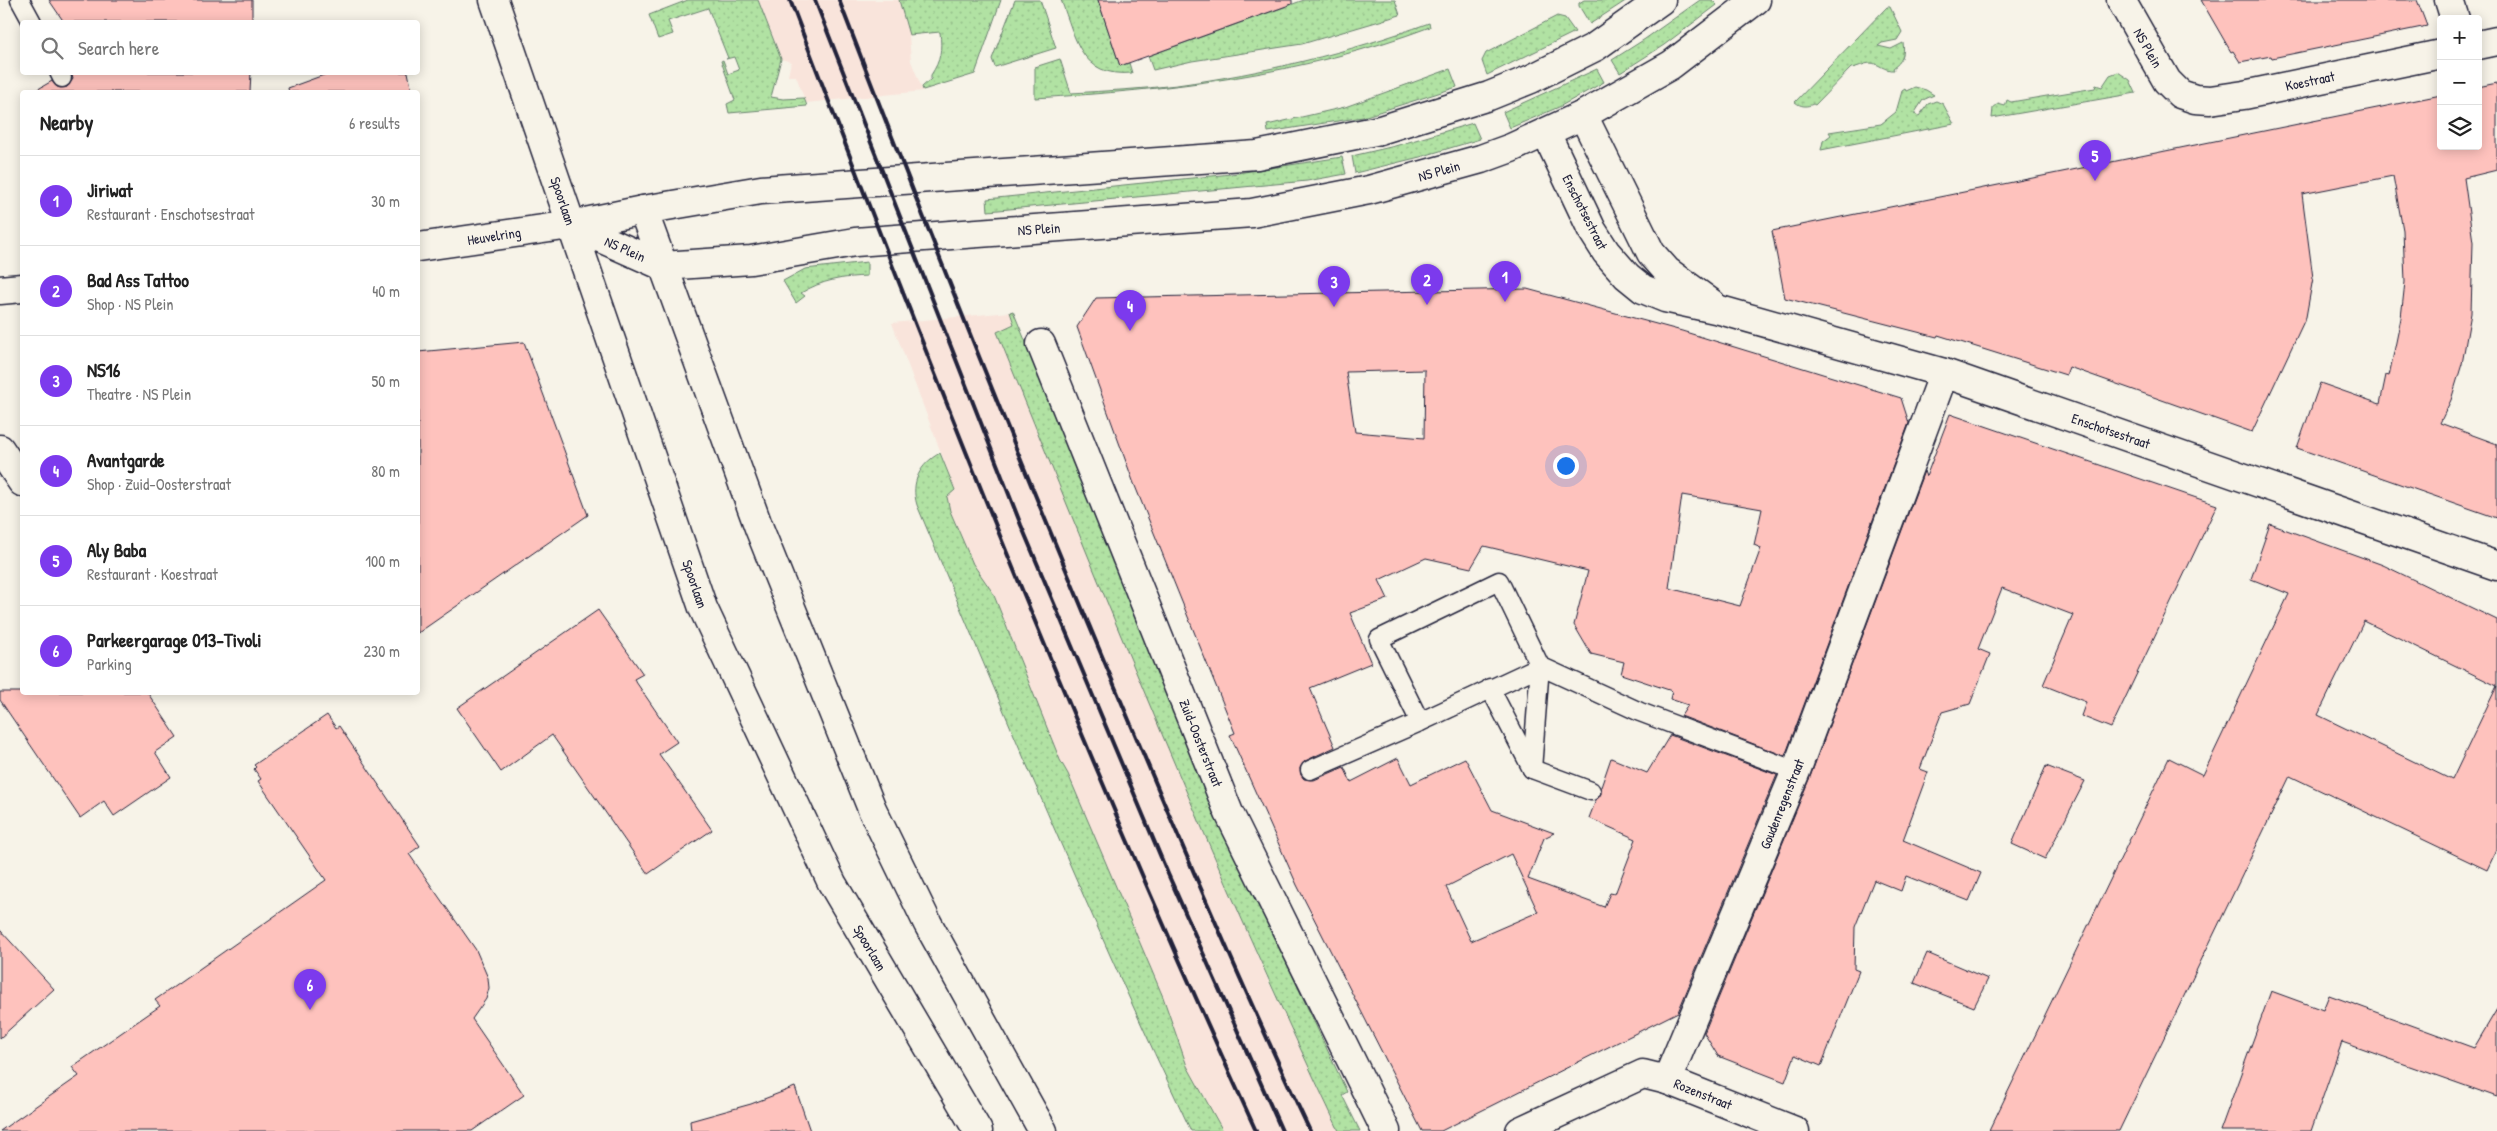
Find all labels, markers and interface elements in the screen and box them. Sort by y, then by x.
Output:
map controls [2437,15,2482,150]
button: + [2437,15,2482,60]
search box [20,20,420,75]
street label: NS Plein [2130,25,2167,71]
icon: search [38,34,66,62]
text: Search here [78,35,159,61]
button: − [2437,60,2482,105]
street label: Koestraat [2283,66,2336,95]
button: layers [2437,105,2482,150]
text: Nearby [40,108,93,137]
text: 6 results [349,112,400,134]
pin: 5 [2079,140,2111,181]
street label: NS Plein [1416,156,1462,186]
street label: Enschotsestraat [1558,171,1613,253]
street label: Spoorlaan [545,174,581,228]
text: Jiriwat [87,177,133,203]
text: 1 [53,190,59,212]
text: 30 m [371,190,400,212]
text: Restaurant · Enschotsestraat [87,203,254,225]
street label: NS Plein [1017,218,1061,239]
street label: Heuvelring [466,222,522,250]
street label: NS Plein [602,231,649,266]
pin: 1 [1489,261,1521,302]
pin: 2 [1411,264,1443,305]
pin: 3 [1318,266,1350,307]
text: Bad Ass Tattoo [87,267,189,293]
text: 2 [52,280,60,302]
text: 40 m [372,280,400,302]
pin: 4 [1114,290,1146,331]
text: Shop · NS Plein [87,293,174,315]
text: NS16 [87,357,120,383]
text: 3 [52,370,60,392]
text: 50 m [372,370,400,392]
text: Theatre · NS Plein [87,383,191,405]
street label: Enschotsestraat [2069,408,2153,453]
text: Avantgarde [87,447,165,473]
your location [1553,453,1579,479]
text: 4 [53,460,59,482]
text: 80 m [371,460,400,482]
text: Shop · Zuid-Oosterstraat [87,473,231,495]
text: Aly Baba [87,537,146,563]
text: 5 [53,550,59,572]
text: 100 m [365,550,400,572]
street label: Spoorlaan [677,557,713,611]
text: Restaurant · Koestraat [87,563,218,585]
text: Parkeergarage 013-Tivoli [87,627,262,653]
text: 6 [53,640,59,662]
text: 230 m [364,640,400,662]
text: Parking [87,653,132,675]
street label: Zuid-Oosterstraat [1175,696,1228,790]
street label: Goudenregenstraat [1755,756,1809,852]
street label: Spoorlaan [849,921,891,975]
pin: 6 [294,969,326,1010]
street label: Rozenstraat [1671,1073,1735,1114]

